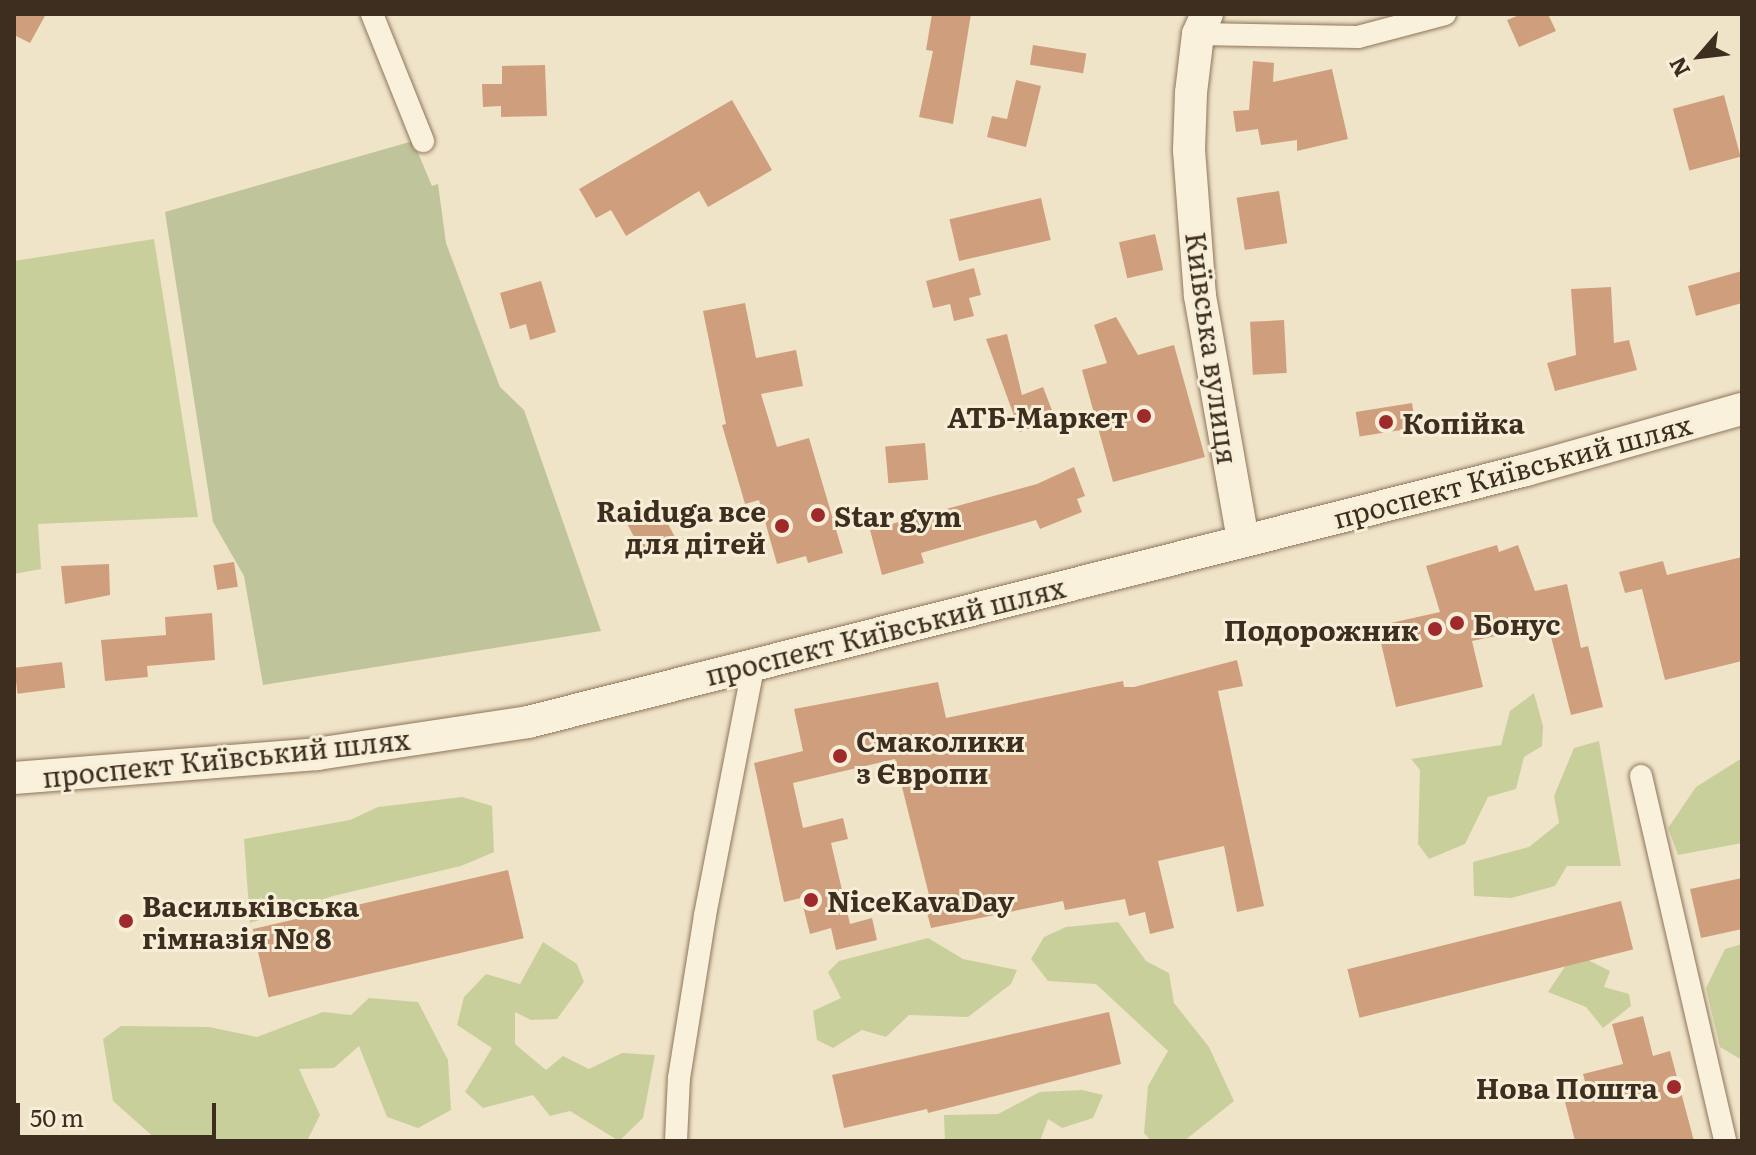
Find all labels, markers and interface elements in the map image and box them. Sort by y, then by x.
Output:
north arrow [1660,16,1740,96]
text: N [1659,52,1697,83]
street label: Київська вулиця [1180,230,1246,466]
place label: АТБ-Маркет [947,399,1128,433]
place label: Копійка [1402,405,1525,439]
street label: проспект Київський шлях [1329,406,1695,534]
marker: АТБ-Маркет [1135,407,1153,425]
marker: Копійка [1377,413,1395,431]
place label: Raiduga все для дітей [596,493,766,559]
place label: Star gym [834,498,962,532]
marker: Star gym [809,506,827,524]
marker: Raiduga все для дітей [773,517,791,535]
street label: проспект Київський шлях [702,569,1068,691]
place label: Бонус [1473,606,1560,640]
place label: Подорожник [1224,612,1419,646]
marker: Бонус [1448,614,1466,632]
marker: Подорожник [1426,620,1444,638]
street label: проспект Київський шлях [40,721,412,793]
place label: Смаколики з Європи [856,723,1025,789]
marker: Смаколики з Європи [831,747,849,765]
place label: NiceKavaDay [827,883,1014,917]
place label: Васильківська гімназія № 8 [142,888,359,954]
marker: NiceKavaDay [802,891,820,909]
marker: Васильківська гімназія № 8 [117,912,135,930]
place label: Нова Пошта [1476,1070,1658,1104]
marker: Нова Пошта [1665,1078,1683,1096]
scale bar [20,1087,220,1137]
text: 50 m [30,1099,84,1134]

